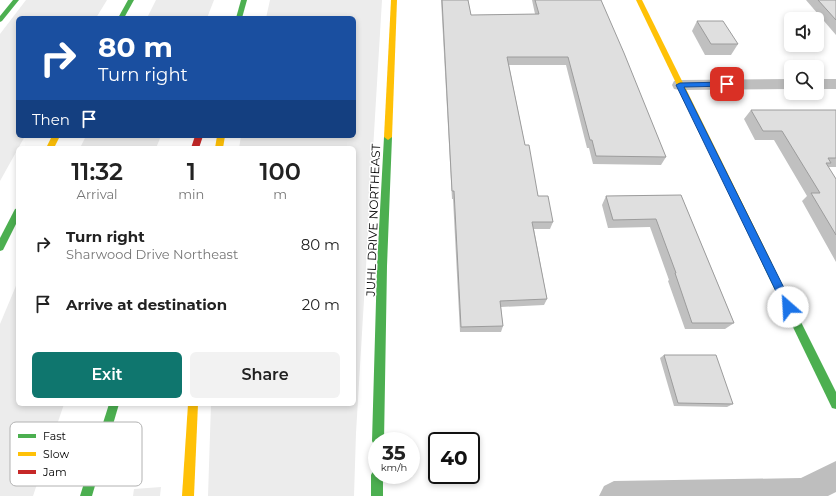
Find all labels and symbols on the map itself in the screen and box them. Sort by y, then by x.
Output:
pin [710,67,744,101]
street label: JUHL DRIVE NORTHEAST [363,143,383,298]
position arrow [767,286,809,328]
legend [10,422,142,486]
text: Fast [43,429,67,443]
speed limit sign: 40 [428,432,480,484]
text: Slow [43,447,69,461]
text: Jam [42,465,67,479]

